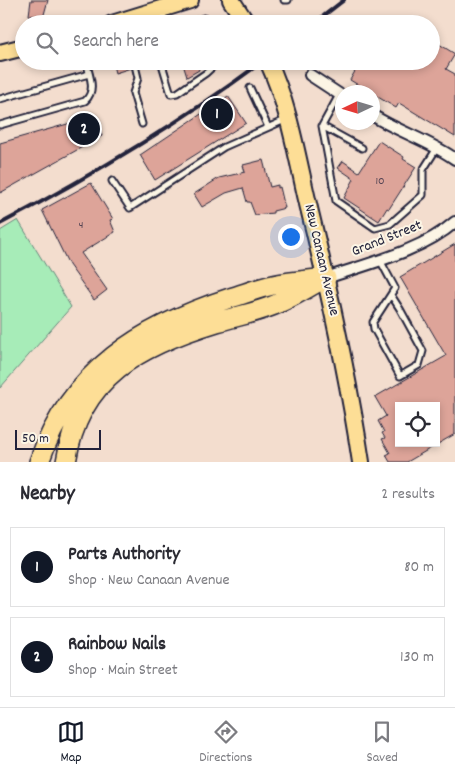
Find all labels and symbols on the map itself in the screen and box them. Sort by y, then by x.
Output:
north arrow [335,85,380,130]
pin: 1 [201,95,233,133]
pin: 2 [68,110,100,148]
house number: 10 [375,173,385,190]
street label: New Canaan Avenue [297,202,345,318]
street label: Grand Street [349,215,426,263]
house number: 4 [79,217,84,234]
your location [278,224,304,250]
scale bar [15,427,101,450]

